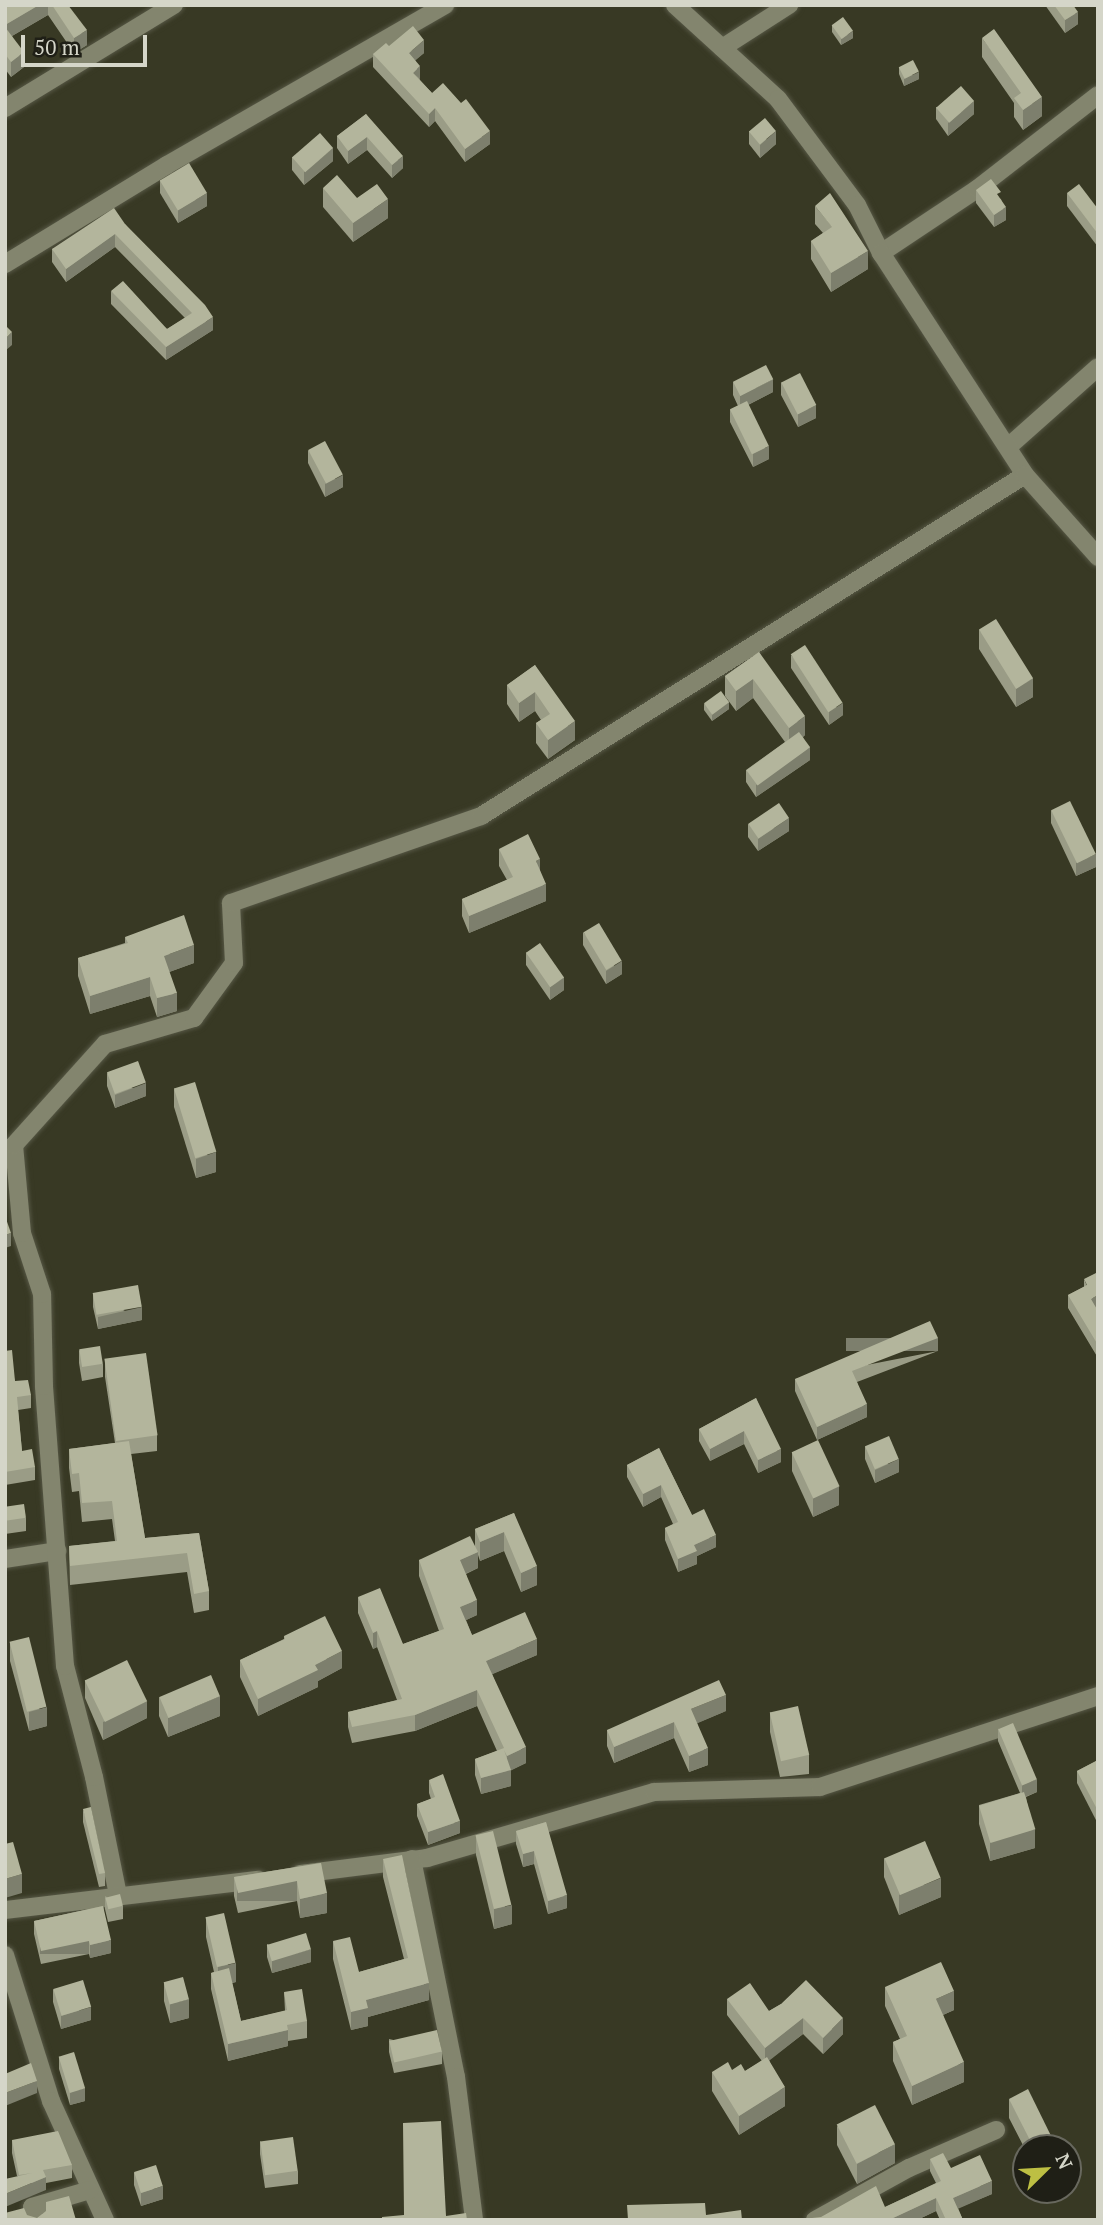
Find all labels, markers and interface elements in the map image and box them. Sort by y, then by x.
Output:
scale bar [24,21,150,65]
text: 50 m [34,33,80,61]
north arrow [1012,2134,1082,2204]
text: N [1050,2149,1079,2173]

